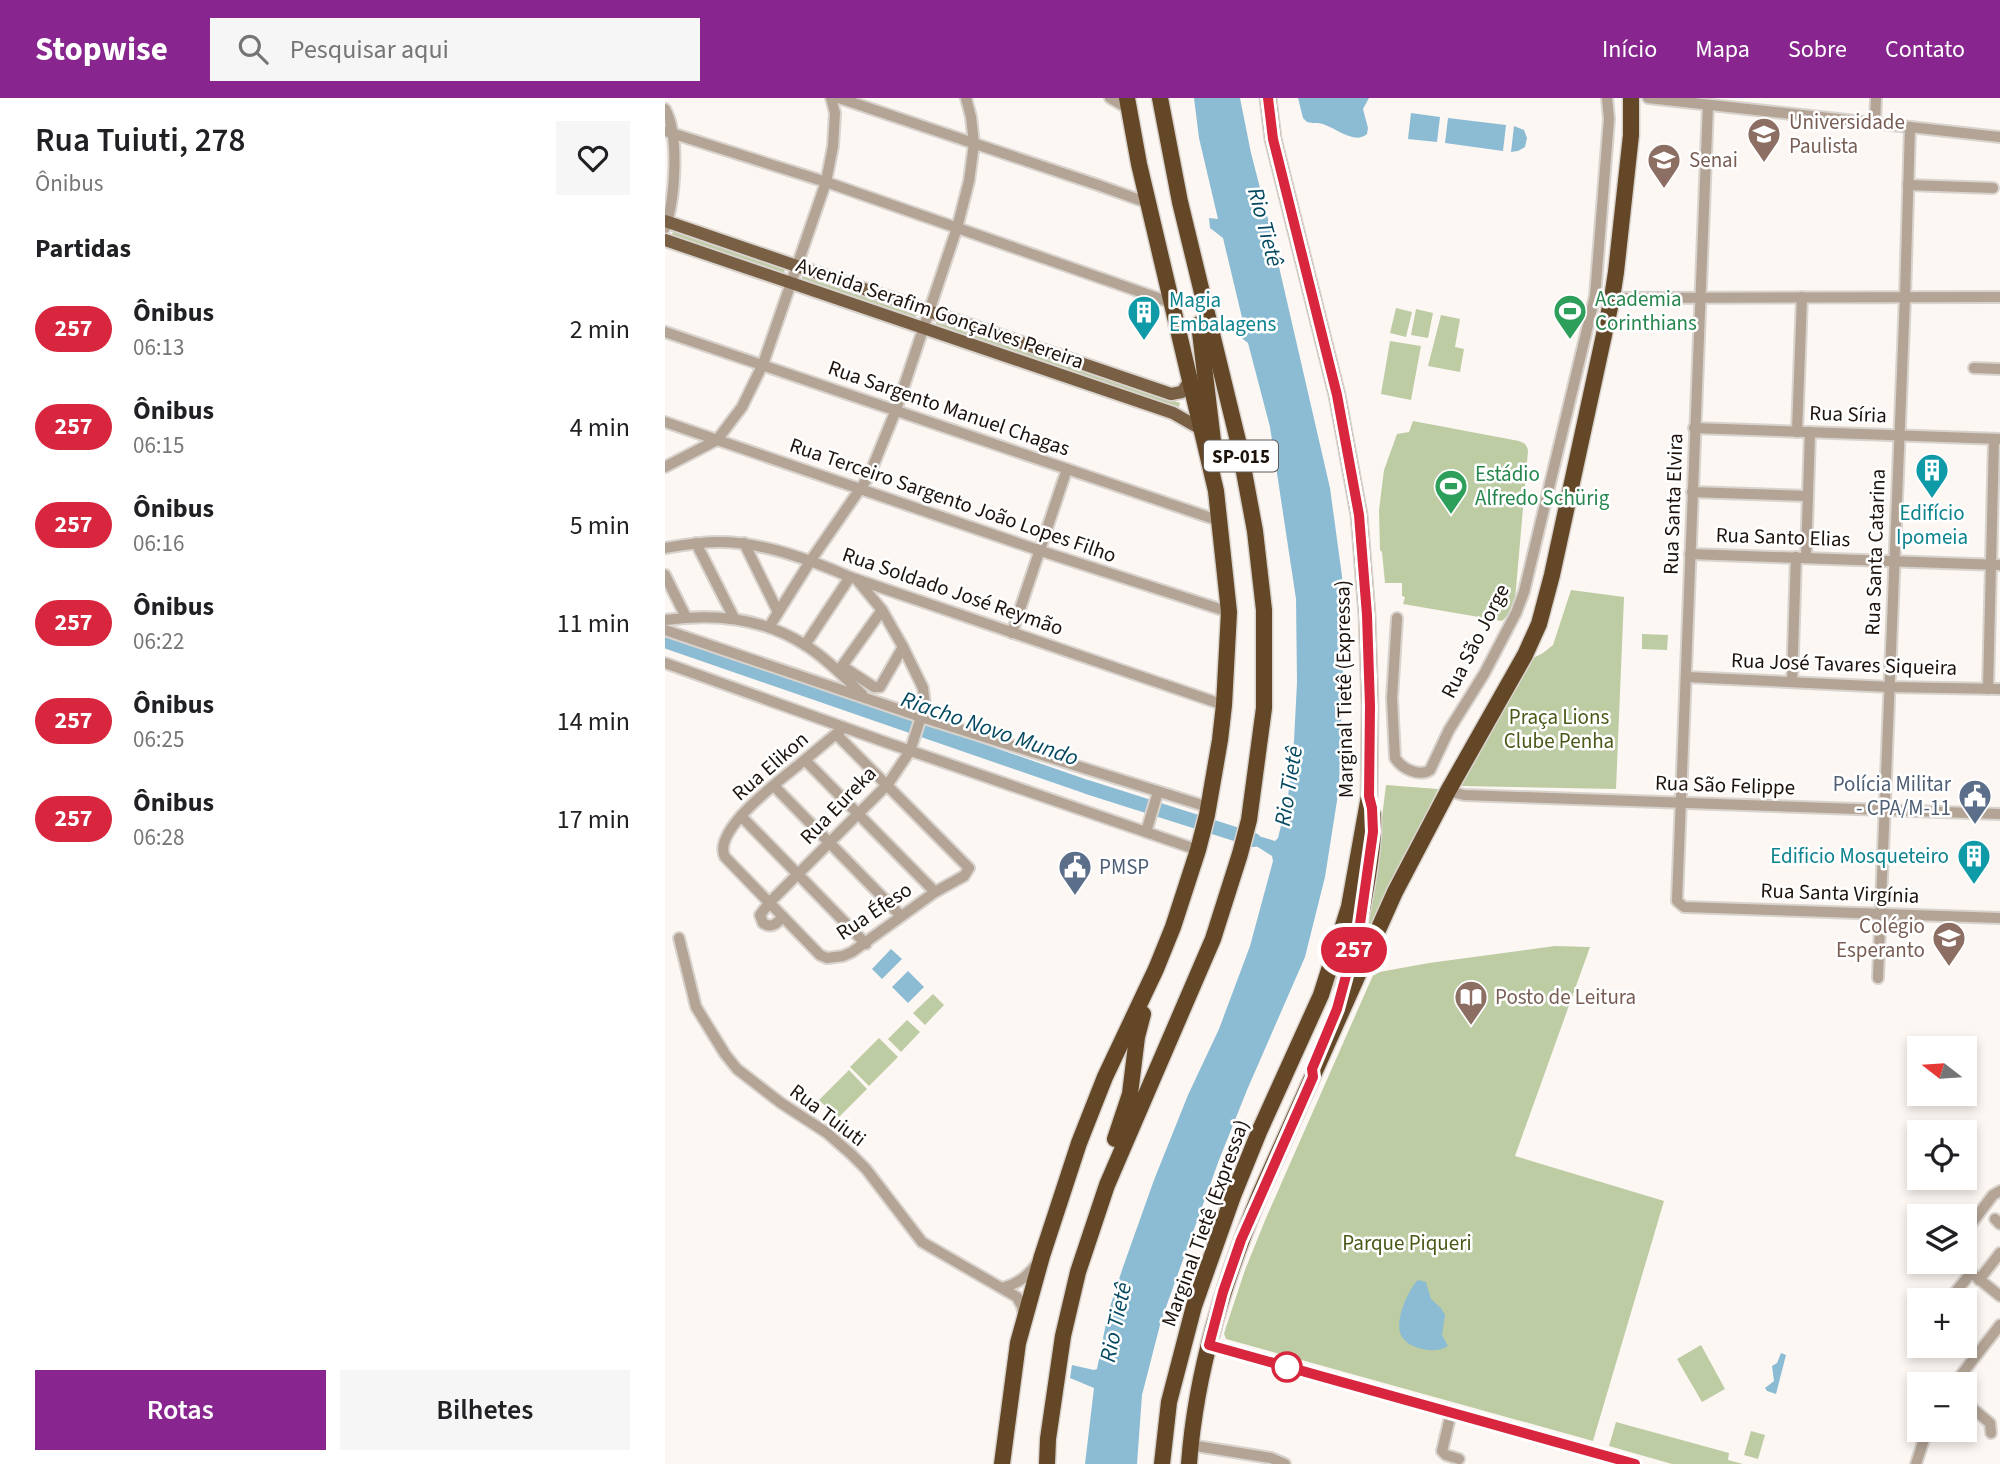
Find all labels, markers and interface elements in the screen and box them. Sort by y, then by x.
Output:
search box [210,18,700,81]
text: Stopwise [35,26,168,73]
icon: search [234,30,272,68]
text: Pesquisar aqui [290,31,449,68]
text: Início [1602,32,1657,67]
text: Mapa [1695,32,1750,67]
text: Sobre [1788,32,1847,67]
text: Contato [1885,32,1965,67]
place label: Universidade Paulista [1789,107,1905,161]
school or university icon: Universidade Paulista [1745,115,1783,164]
text: Rua Tuiuti, 278 [35,117,245,164]
button: heart [556,121,630,195]
school or university icon: Senai [1645,141,1683,190]
place label: Senai [1689,145,1738,175]
text: Ônibus [35,167,103,200]
water label: Rio Tietê [1239,184,1292,270]
text: Partidas [35,230,131,267]
street label: Avenida Serafim Gonçalves Pereira [792,250,1088,376]
place label: Academia Corinthians [1595,284,1697,338]
place label: Magia Embalagens [1169,285,1277,339]
sports icon: Academia Corinthians [1551,292,1589,341]
building icon: Magia Embalagens [1125,293,1163,342]
text: Ônibus [133,294,214,331]
text: 257 [54,311,93,346]
text: 2 min [570,311,630,348]
text: 06:13 [133,331,184,364]
street label: Rua Sargento Manuel Chagas [824,352,1074,464]
text: Ônibus [133,392,214,429]
street label: Rua Síria [1809,398,1887,430]
text: 257 [54,409,93,444]
text: 4 min [570,409,630,446]
text: 06:15 [133,429,184,462]
street label: Rua Terceiro Sargento João Lopes Filho [786,430,1120,570]
street label: Rua Santa Elvira [1656,433,1690,575]
road number: SP-015 [1204,440,1278,472]
building icon: Edifício Ipomeia [1913,451,1951,500]
place label: Estádio Alfredo Schürig [1475,459,1610,513]
sports icon: Estádio Alfredo Schürig [1432,467,1470,516]
street label: Rua Santa Catarina [1857,468,1893,636]
text: Ônibus [133,490,214,527]
place label: Edifício Ipomeia [1896,498,1968,552]
text: 257 [54,507,93,542]
text: 5 min [570,507,630,544]
street label: Rua Santo Elias [1715,520,1851,554]
text: 06:16 [133,527,184,560]
street label: Rua Soldado José Reymão [839,539,1067,643]
street label: Rua São Jorge [1433,579,1517,703]
street label: Marginal Tietê (Expressa) [1327,580,1361,798]
text: Ônibus [133,588,214,625]
text: 257 [54,605,93,640]
text: 11 min [557,605,630,642]
text: 06:22 [133,625,184,658]
street label: Rua José Tavares Siqueira [1730,645,1958,683]
water label: Riacho Novo Mundo [897,683,1083,774]
text: Ônibus [133,686,214,723]
park label: Praça Lions Clube Penha [1504,702,1614,756]
text: 257 [54,703,93,738]
text: 14 min [557,703,630,740]
text: 06:25 [133,723,184,756]
street label: Rua Elikon [725,724,815,808]
water label: Rio Tietê [1266,744,1311,829]
street label: Rua Eureka [793,759,883,851]
street label: Rua São Felippe [1654,768,1796,802]
place label: Polícia Militar - CPA/M-11 [1833,769,1952,823]
public building icon: Polícia Militar - CPA/M-11 [1956,777,1994,826]
text: Ônibus [133,784,214,821]
text: 257 [54,801,93,836]
text: 17 min [557,801,630,838]
text: 06:28 [133,821,184,854]
building icon: Edificio Mosqueteiro [1955,837,1993,886]
place label: Edificio Mosqueteiro [1770,841,1949,871]
public building icon: PMSP [1056,848,1094,897]
place label: PMSP [1099,852,1149,882]
street label: Rua Éfeso [830,875,918,947]
street label: Rua Santa Virgínia [1760,875,1920,911]
place label: Colégio Esperanto [1836,911,1925,965]
school or university icon: Colégio Esperanto [1930,919,1968,968]
line badge: 257 [1314,927,1394,973]
text: 257 [1335,932,1373,967]
library icon: Posto de Leitura [1452,978,1490,1027]
place label: Posto de Leitura [1495,982,1636,1012]
north arrow [1907,1036,1977,1106]
map controls [1907,1036,1977,1442]
street label: Rua Tuiuti [784,1076,872,1154]
street label: Marginal Tietê (Expressa) [1154,1115,1256,1331]
button: locate [1907,1120,1977,1190]
button: layers [1907,1204,1977,1274]
park label: Parque Piqueri [1342,1228,1472,1258]
water label: Rio Tietê [1091,1279,1140,1365]
button: + [1907,1288,1977,1358]
unlabelled marker [1272,1352,1302,1382]
button: Rotas [35,1370,326,1450]
button: Bilhetes [340,1370,630,1450]
button: − [1907,1372,1977,1442]

